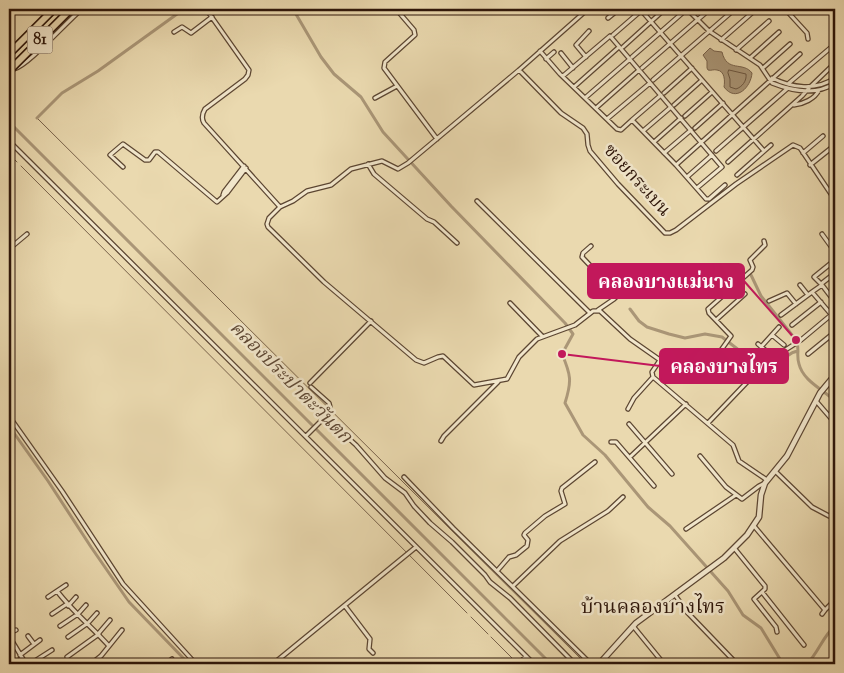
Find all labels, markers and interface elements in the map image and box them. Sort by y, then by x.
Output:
road number: 81 [28,26,52,54]
street label: ซอยกระเบน [596,139,676,223]
callout: คลองบางแม่นาง [588,264,744,298]
text: คลองบางแม่นาง [598,270,734,297]
water label: คลองประปาตะวันตก [223,316,358,451]
callout: คลองบางไทร [660,349,788,383]
text: คลองบางไทร [670,353,778,382]
district label: บ้านคลองบางไทร [581,593,725,623]

